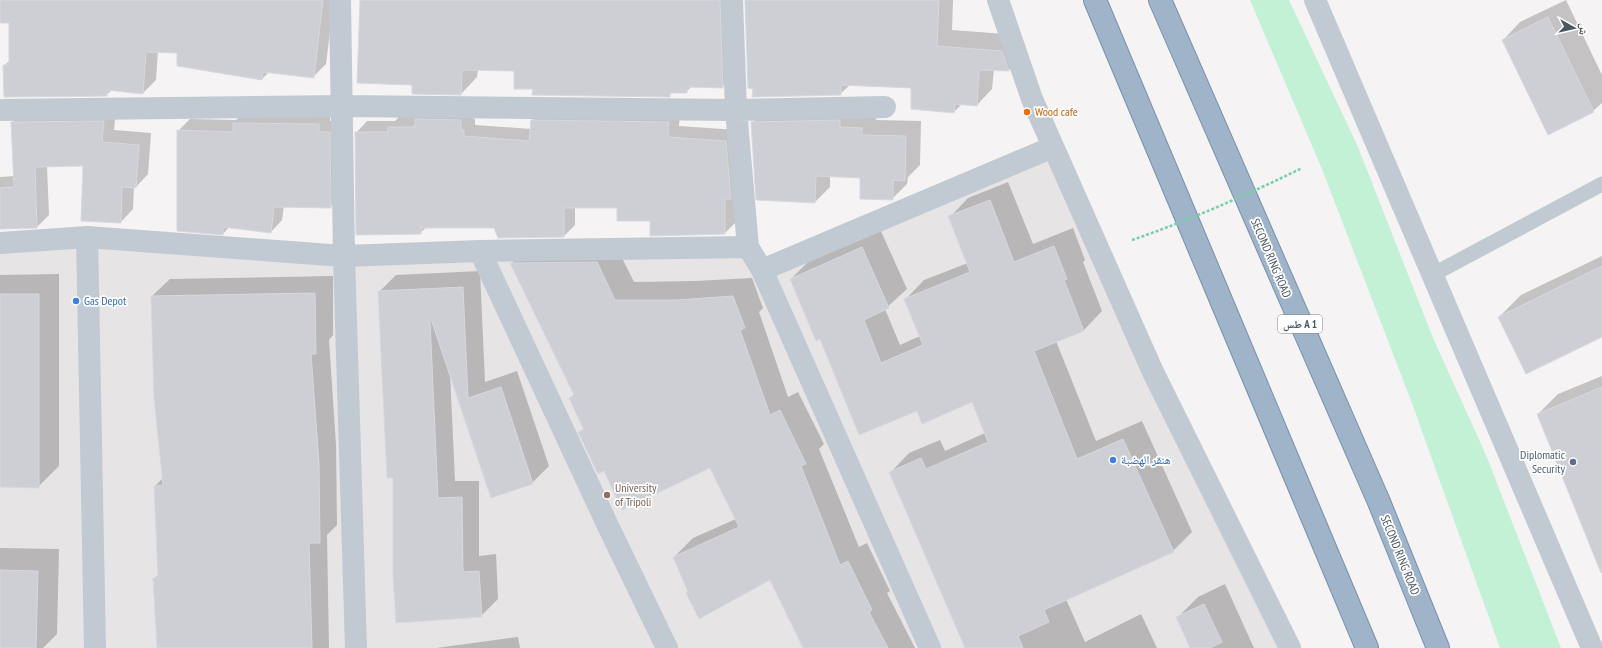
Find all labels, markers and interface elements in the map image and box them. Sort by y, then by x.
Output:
north arrow [1554,8,1594,48]
text: ش [1575,22,1592,36]
place label: Wood cafe [1035,104,1078,119]
marker: Wood cafe [1022,107,1032,117]
street label: SECOND RING ROAD [1248,216,1295,300]
place label: Gas Depot [84,293,127,308]
marker: Gas Depot [71,296,81,306]
road number: طس A 1 [1278,315,1322,333]
place label: Diplomatic Security [1520,447,1566,476]
place label: هنقر الهضبة [1121,452,1171,467]
marker: هنقر الهضبة [1108,455,1118,465]
marker: Diplomatic Security [1568,457,1578,467]
place label: University of Tripoli [615,480,657,509]
marker: University of Tripoli [602,490,612,500]
street label: SECOND RING ROAD [1378,513,1423,597]

